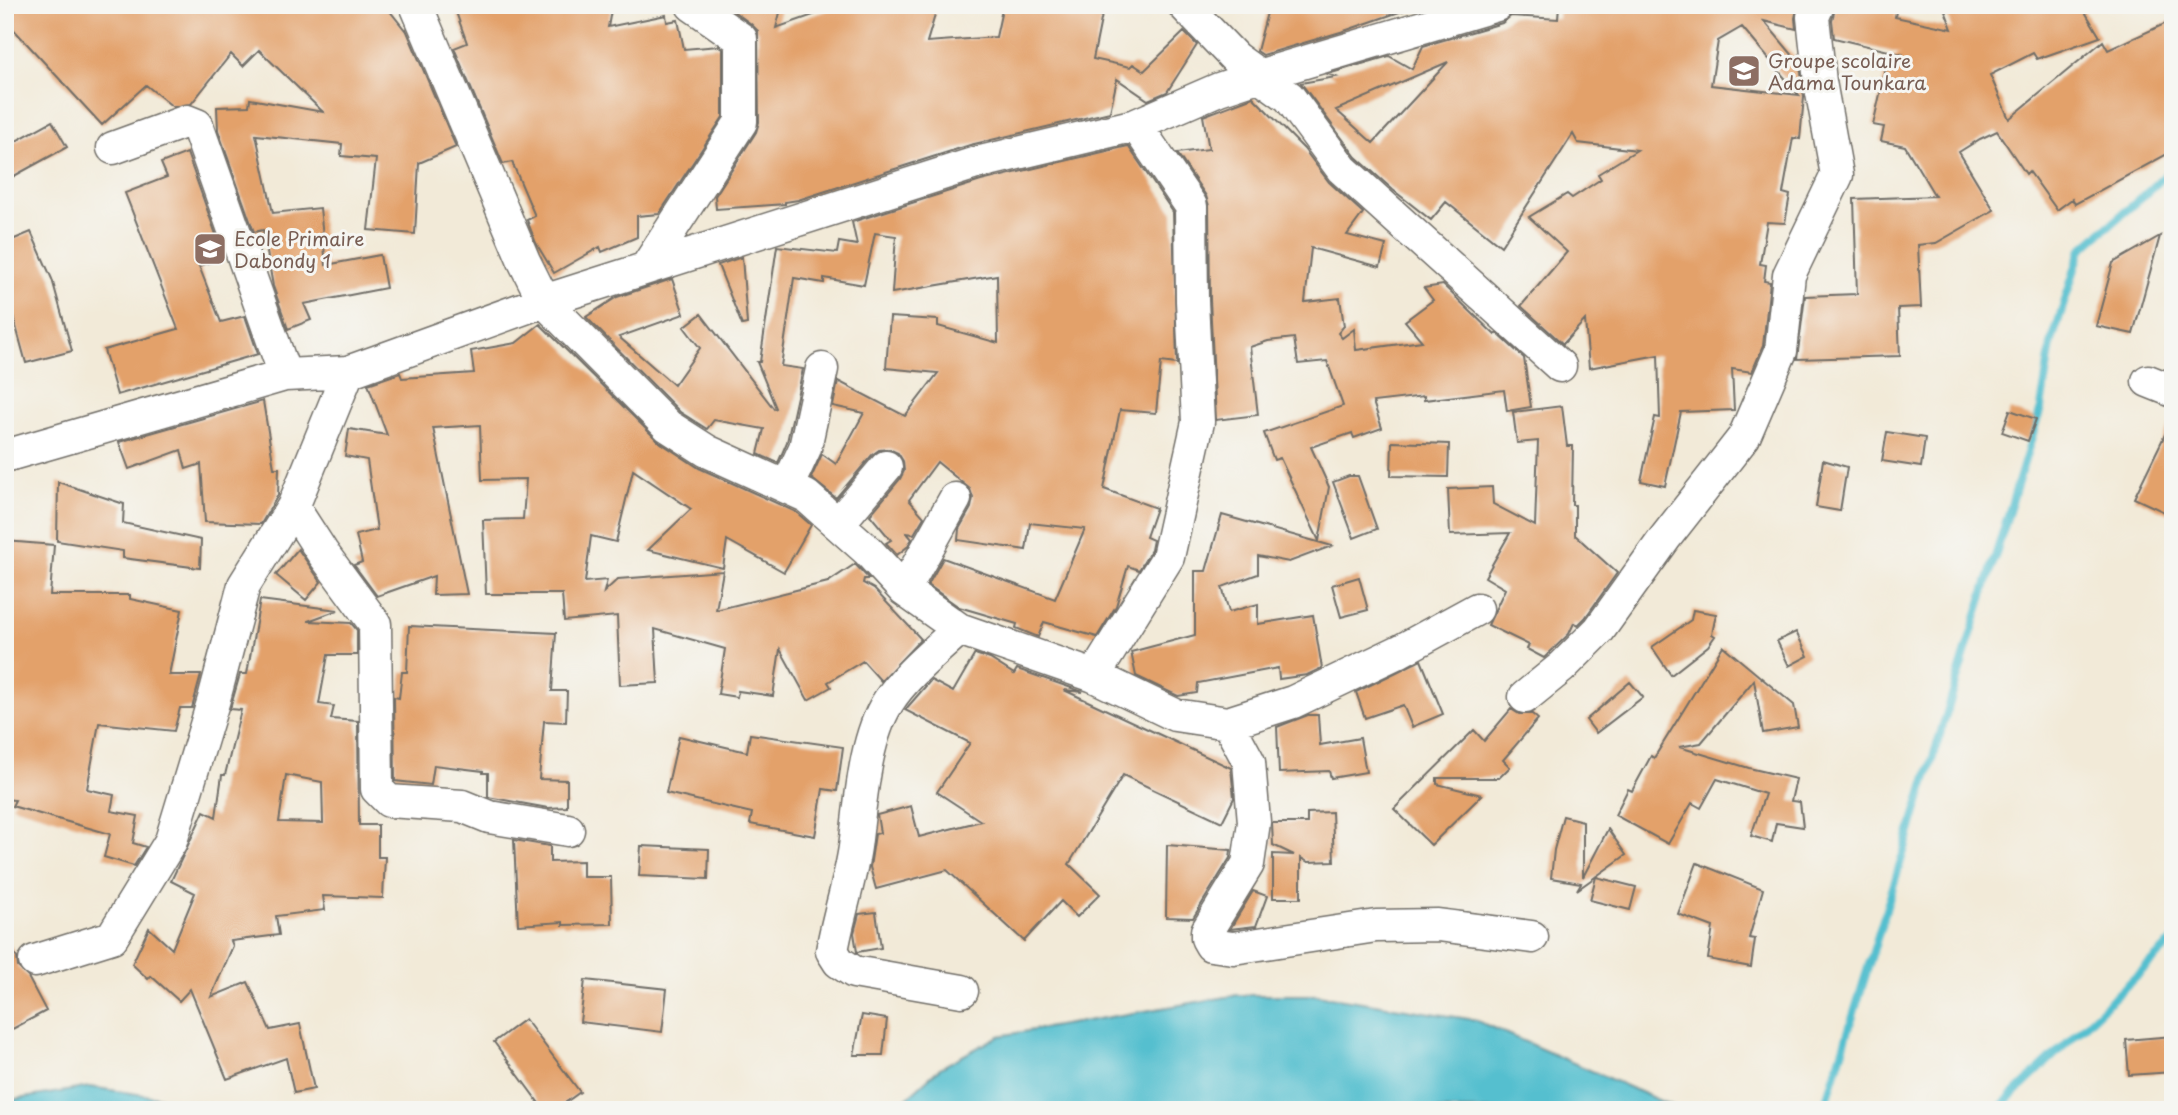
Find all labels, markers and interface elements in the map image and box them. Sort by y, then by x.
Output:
place label: Groupe scolaire Adama Tounkara [1768,46,1926,96]
school or university icon: Groupe scolaire Adama Tounkara [1725,52,1763,90]
place label: Ecole Primaire Dabondy 1 [234,224,364,274]
school or university icon: Ecole Primaire Dabondy 1 [191,230,229,268]

